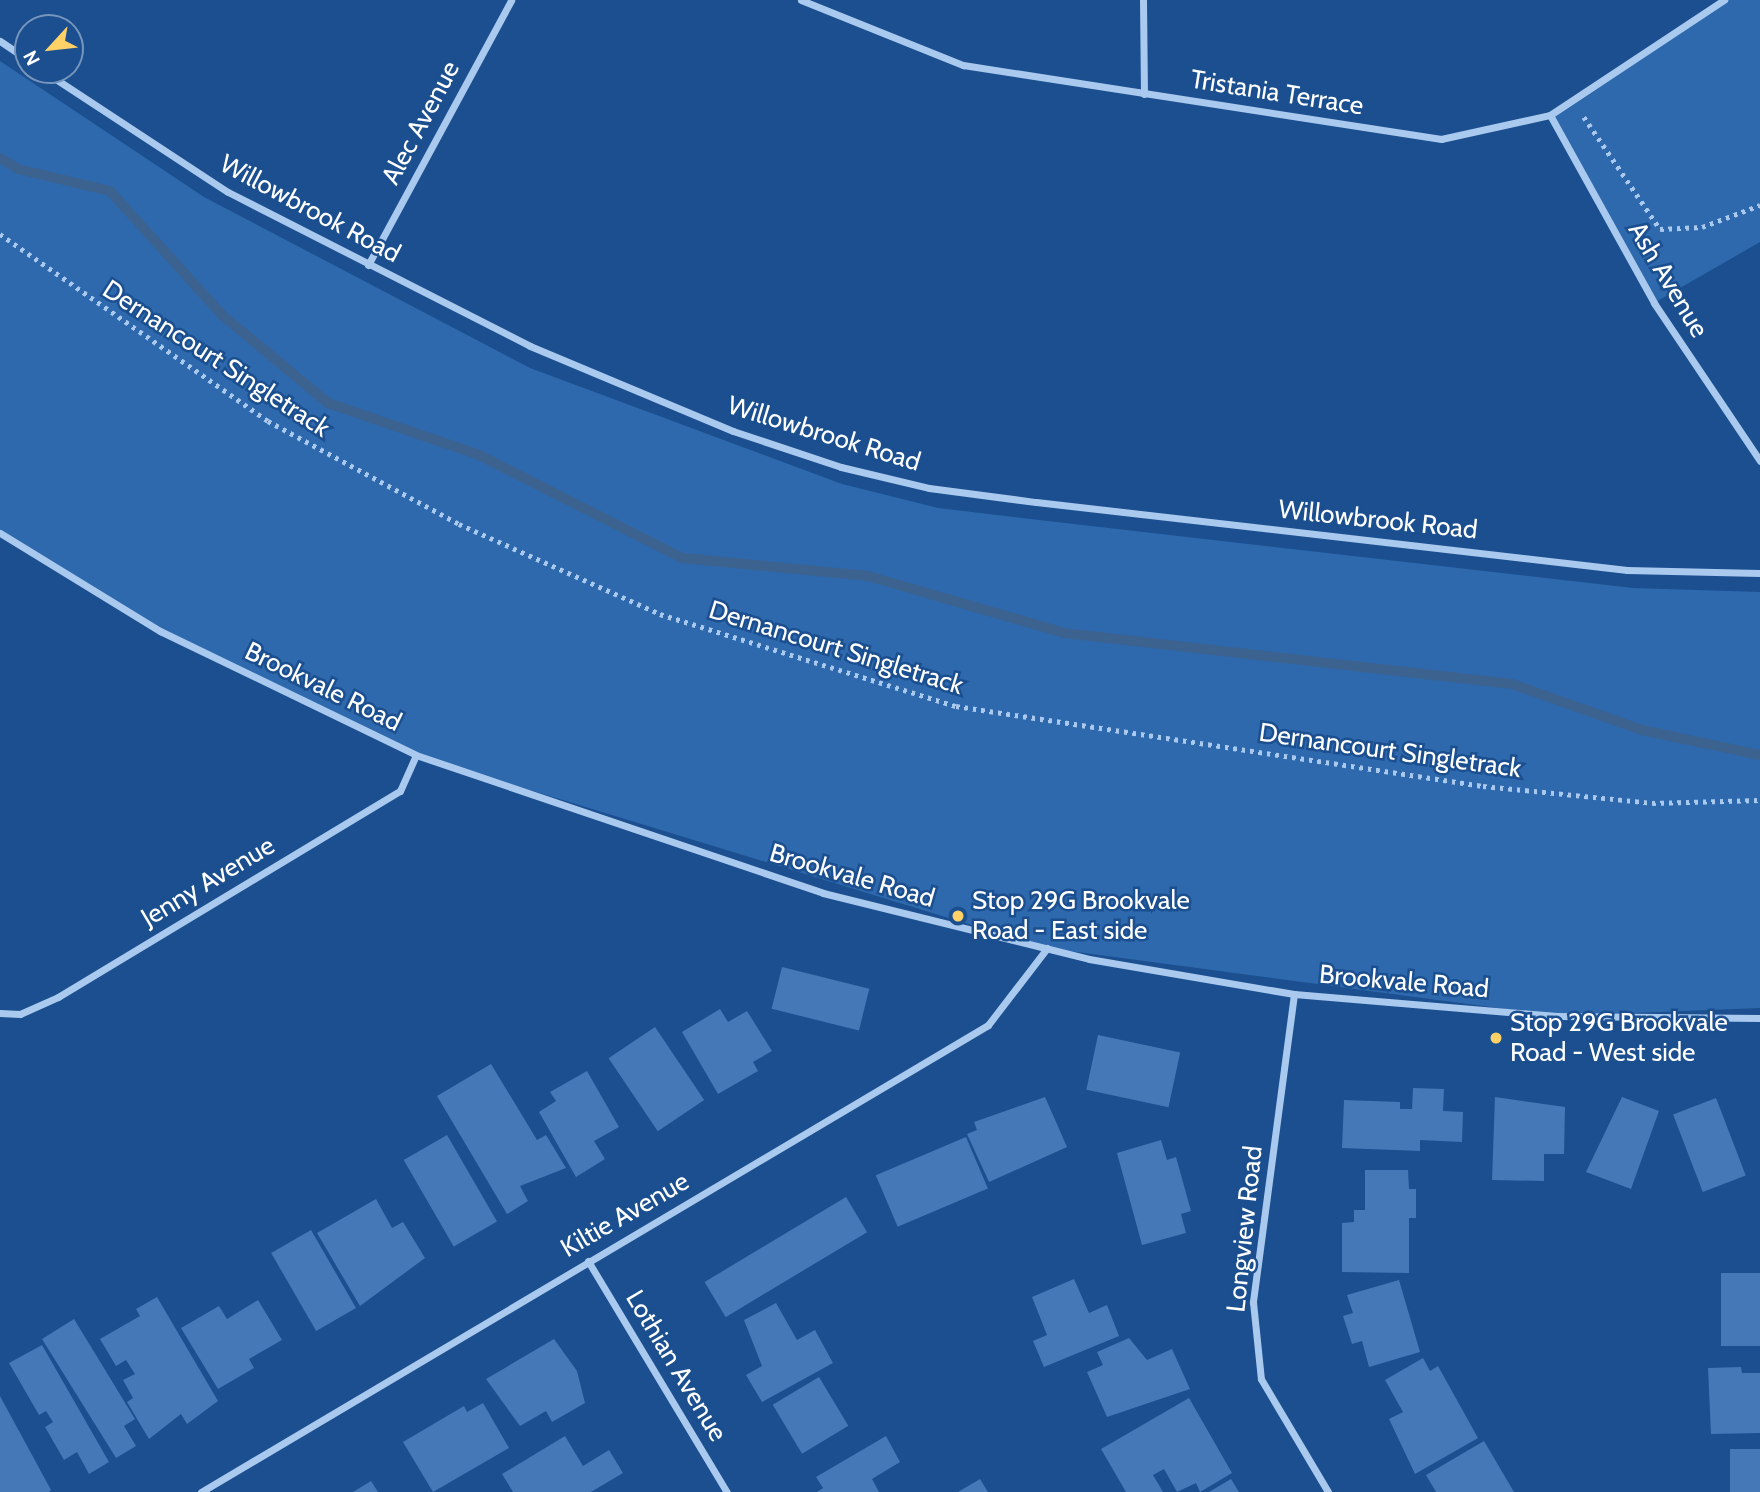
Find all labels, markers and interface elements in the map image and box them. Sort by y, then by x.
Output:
north arrow [14,14,84,84]
text: N [18,47,45,69]
street label: Alec Avenue [375,56,467,190]
street label: Tristania Terrace [1188,64,1366,122]
street label: Willowbrook Road [214,148,406,270]
street label: Ash Avenue [1621,217,1715,343]
street label: Dernancourt Singletrack [97,274,335,444]
street label: Willowbrook Road [724,390,924,478]
street label: Willowbrook Road [1277,494,1479,546]
street label: Dernancourt Singletrack [705,594,967,702]
street label: Brookvale Road [240,636,406,738]
street label: Dernancourt Singletrack [1257,717,1523,785]
street label: Jenny Avenue [136,830,280,934]
street label: Brookvale Road [766,838,938,914]
place label: Stop 29G Brookvale Road - East side [972,885,1190,946]
marker: Stop 29G Brookvale Road - East side [950,908,966,924]
street label: Brookvale Road [1318,959,1490,1005]
place label: Stop 29G Brookvale Road - West side [1510,1007,1728,1068]
marker: Stop 29G Brookvale Road - West side [1488,1030,1504,1046]
street label: Longview Road [1221,1144,1269,1314]
street label: Kiltie Avenue [555,1166,695,1264]
street label: Lothian Avenue [619,1285,733,1447]

